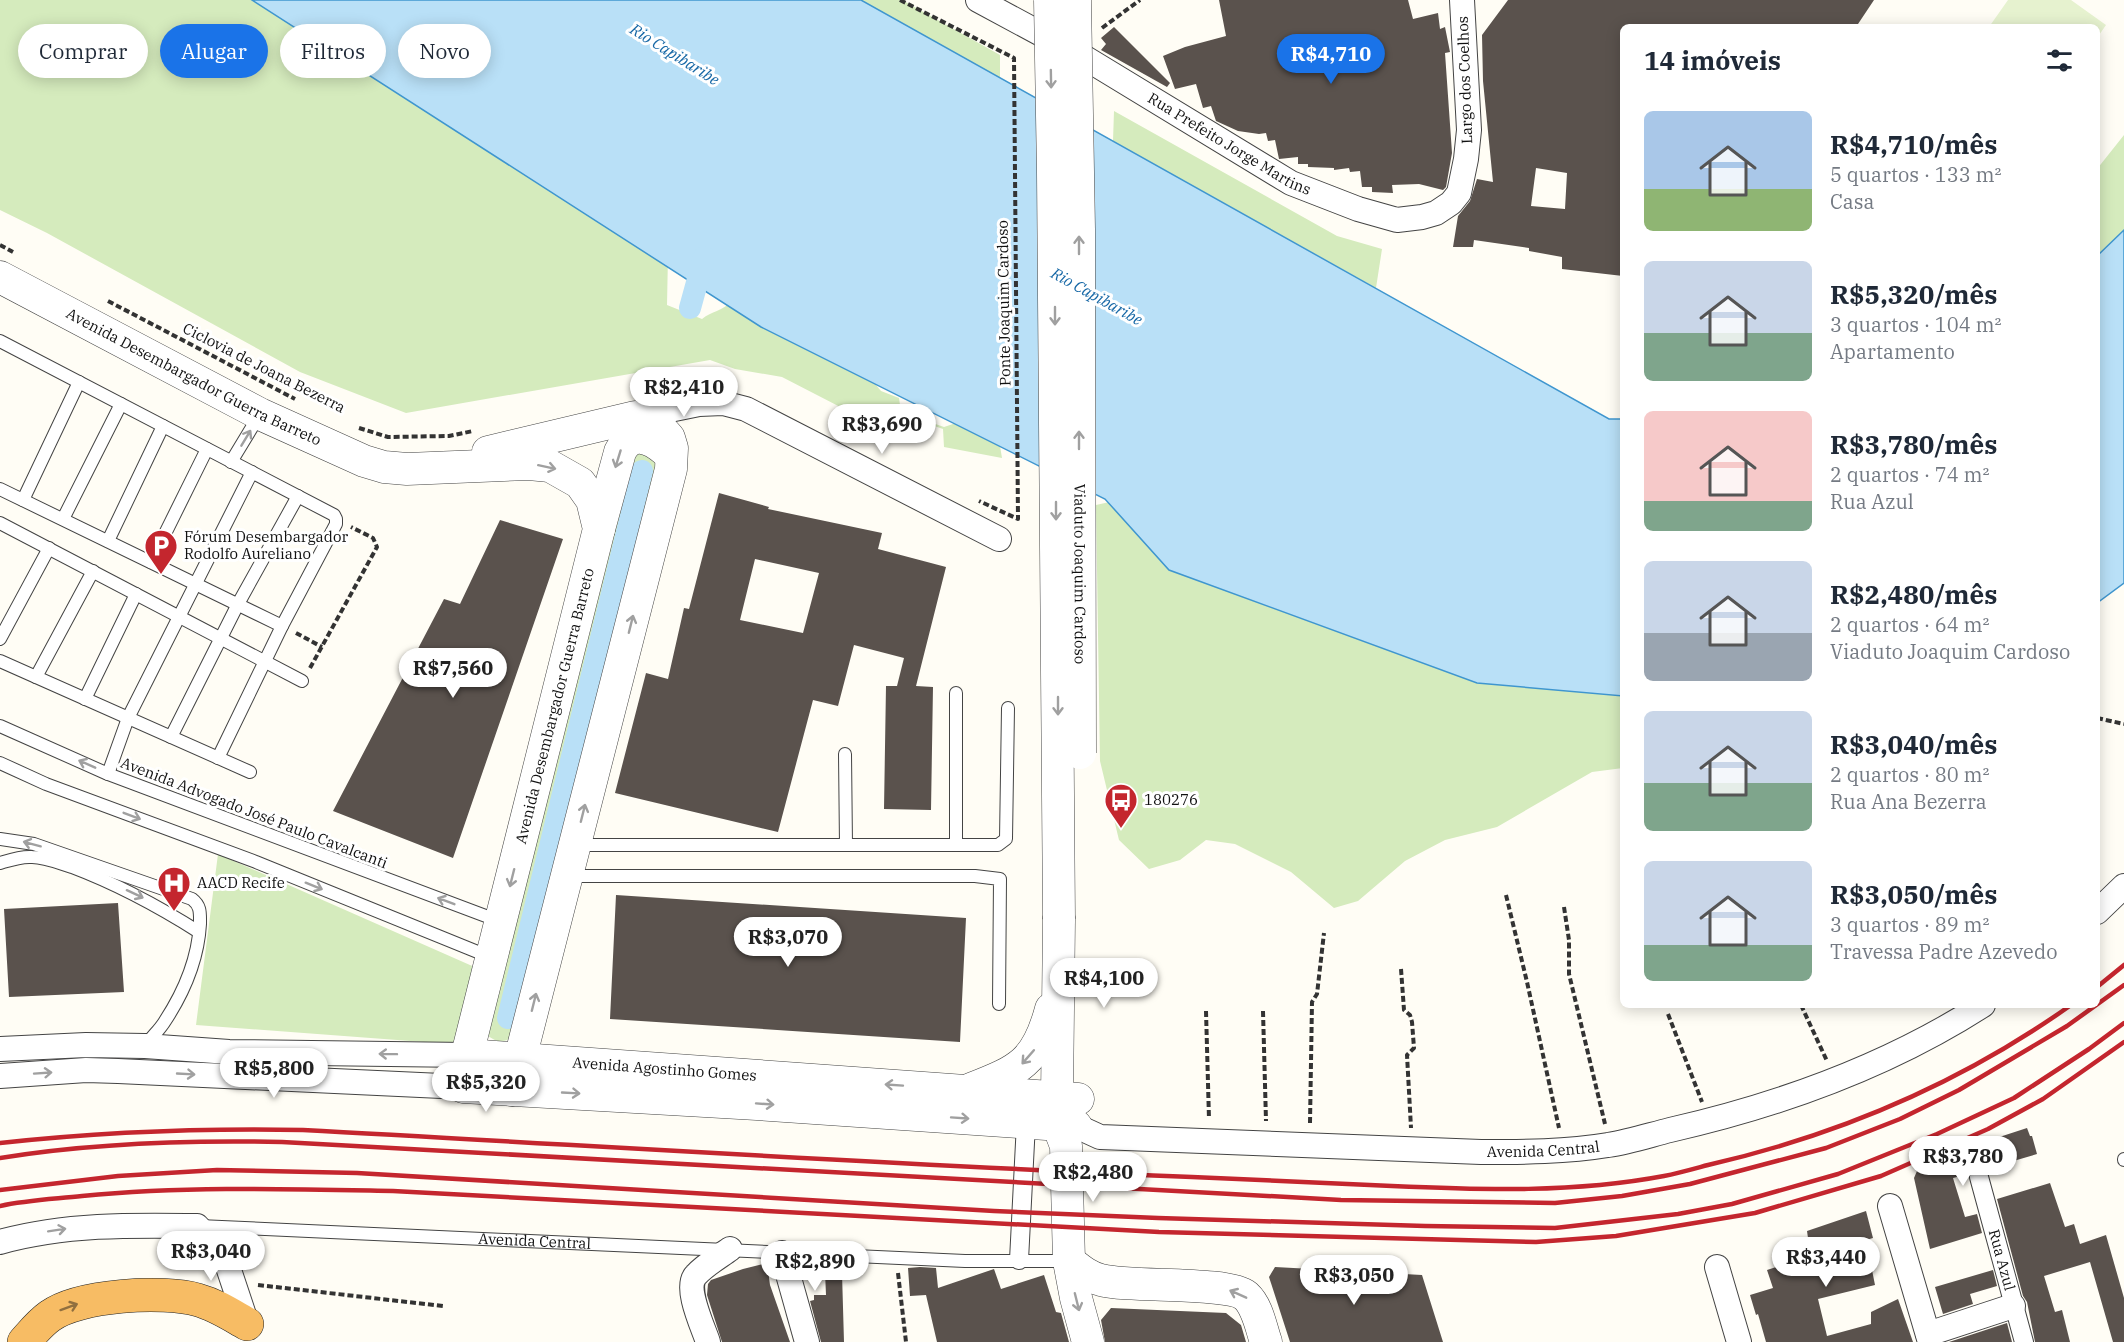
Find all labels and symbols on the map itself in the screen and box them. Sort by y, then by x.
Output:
street label: Largo dos Coelhos [1453,16,1476,144]
water label: Rio Capibaribe [626,18,723,89]
pin: R$4,710 [1276,34,1386,85]
one-way arrow [1046,69,1057,89]
street label: Rua Prefeito Jorge Martins [1145,88,1314,199]
street label: Ponte Joaquim Cardoso [993,220,1014,386]
one-way arrow [1073,236,1085,256]
water label: Rio Capibaribe [1047,262,1146,329]
street label: Avenida Desembargador Guerra Barreto [63,304,324,449]
one-way arrow [1049,306,1060,326]
street label: Ciclovia de Joana Bezerra [180,318,349,417]
pin: R$2,410 [629,367,739,418]
pin: R$3,690 [827,404,937,455]
one-way arrow [240,430,252,447]
one-way arrow [1073,431,1085,451]
one-way arrow [612,449,623,468]
one-way arrow [537,462,557,473]
street label: Viaduto Joaquim Cardoso [1070,484,1090,664]
one-way arrow [1050,501,1062,521]
place label: Fórum Desembargador Rodolfo Aureliano [184,527,348,563]
parking icon: Fórum Desembargador Rodolfo Aureliano [143,528,179,575]
street label: Avenida Desembargador Guerra Barreto [511,566,598,846]
one-way arrow [626,615,638,634]
pin: R$7,560 [398,648,508,699]
one-way arrow [1052,696,1063,716]
street label: Avenida Advogado José Paulo Cavalcanti [118,753,391,872]
one-way arrow [78,758,96,769]
bus stop icon: 180276 [1103,782,1139,829]
place label: 180276 [1144,790,1198,809]
one-way arrow [578,804,589,823]
one-way arrow [122,811,141,822]
one-way arrow [23,838,42,849]
hospital icon: AACD Recife [156,865,192,912]
one-way arrow [505,868,517,887]
place label: AACD Recife [197,873,285,892]
one-way arrow [304,881,323,892]
one-way arrow [125,889,143,901]
one-way arrow [437,895,456,906]
pin: R$3,070 [733,917,843,968]
pin: R$4,100 [1049,958,1159,1009]
one-way arrow [529,992,541,1011]
pin: R$5,800 [219,1048,329,1099]
one-way arrow [378,1048,398,1060]
one-way arrow [1021,1049,1035,1064]
street label: Avenida Agostinho Gomes [572,1053,757,1085]
pin: R$5,320 [431,1062,541,1113]
one-way arrow [33,1068,53,1079]
one-way arrow [176,1069,196,1080]
one-way arrow [884,1079,904,1090]
one-way arrow [560,1087,580,1098]
one-way arrow [755,1099,775,1110]
one-way arrow [950,1113,969,1124]
street label: Avenida Central [1487,1136,1601,1161]
pin: R$3,780 [1908,1136,2018,1187]
pin: R$2,480 [1038,1152,1148,1203]
one-way arrow [47,1225,67,1236]
street label: Rua Azul [1985,1227,2020,1293]
street label: Avenida Central [478,1229,591,1253]
pin: R$3,040 [156,1231,266,1282]
pin: R$3,440 [1771,1237,1881,1288]
pin: R$2,890 [760,1241,870,1292]
pin: R$3,050 [1299,1255,1409,1306]
one-way arrow [1229,1288,1247,1299]
one-way arrow [1072,1292,1084,1311]
one-way arrow [60,1301,78,1312]

